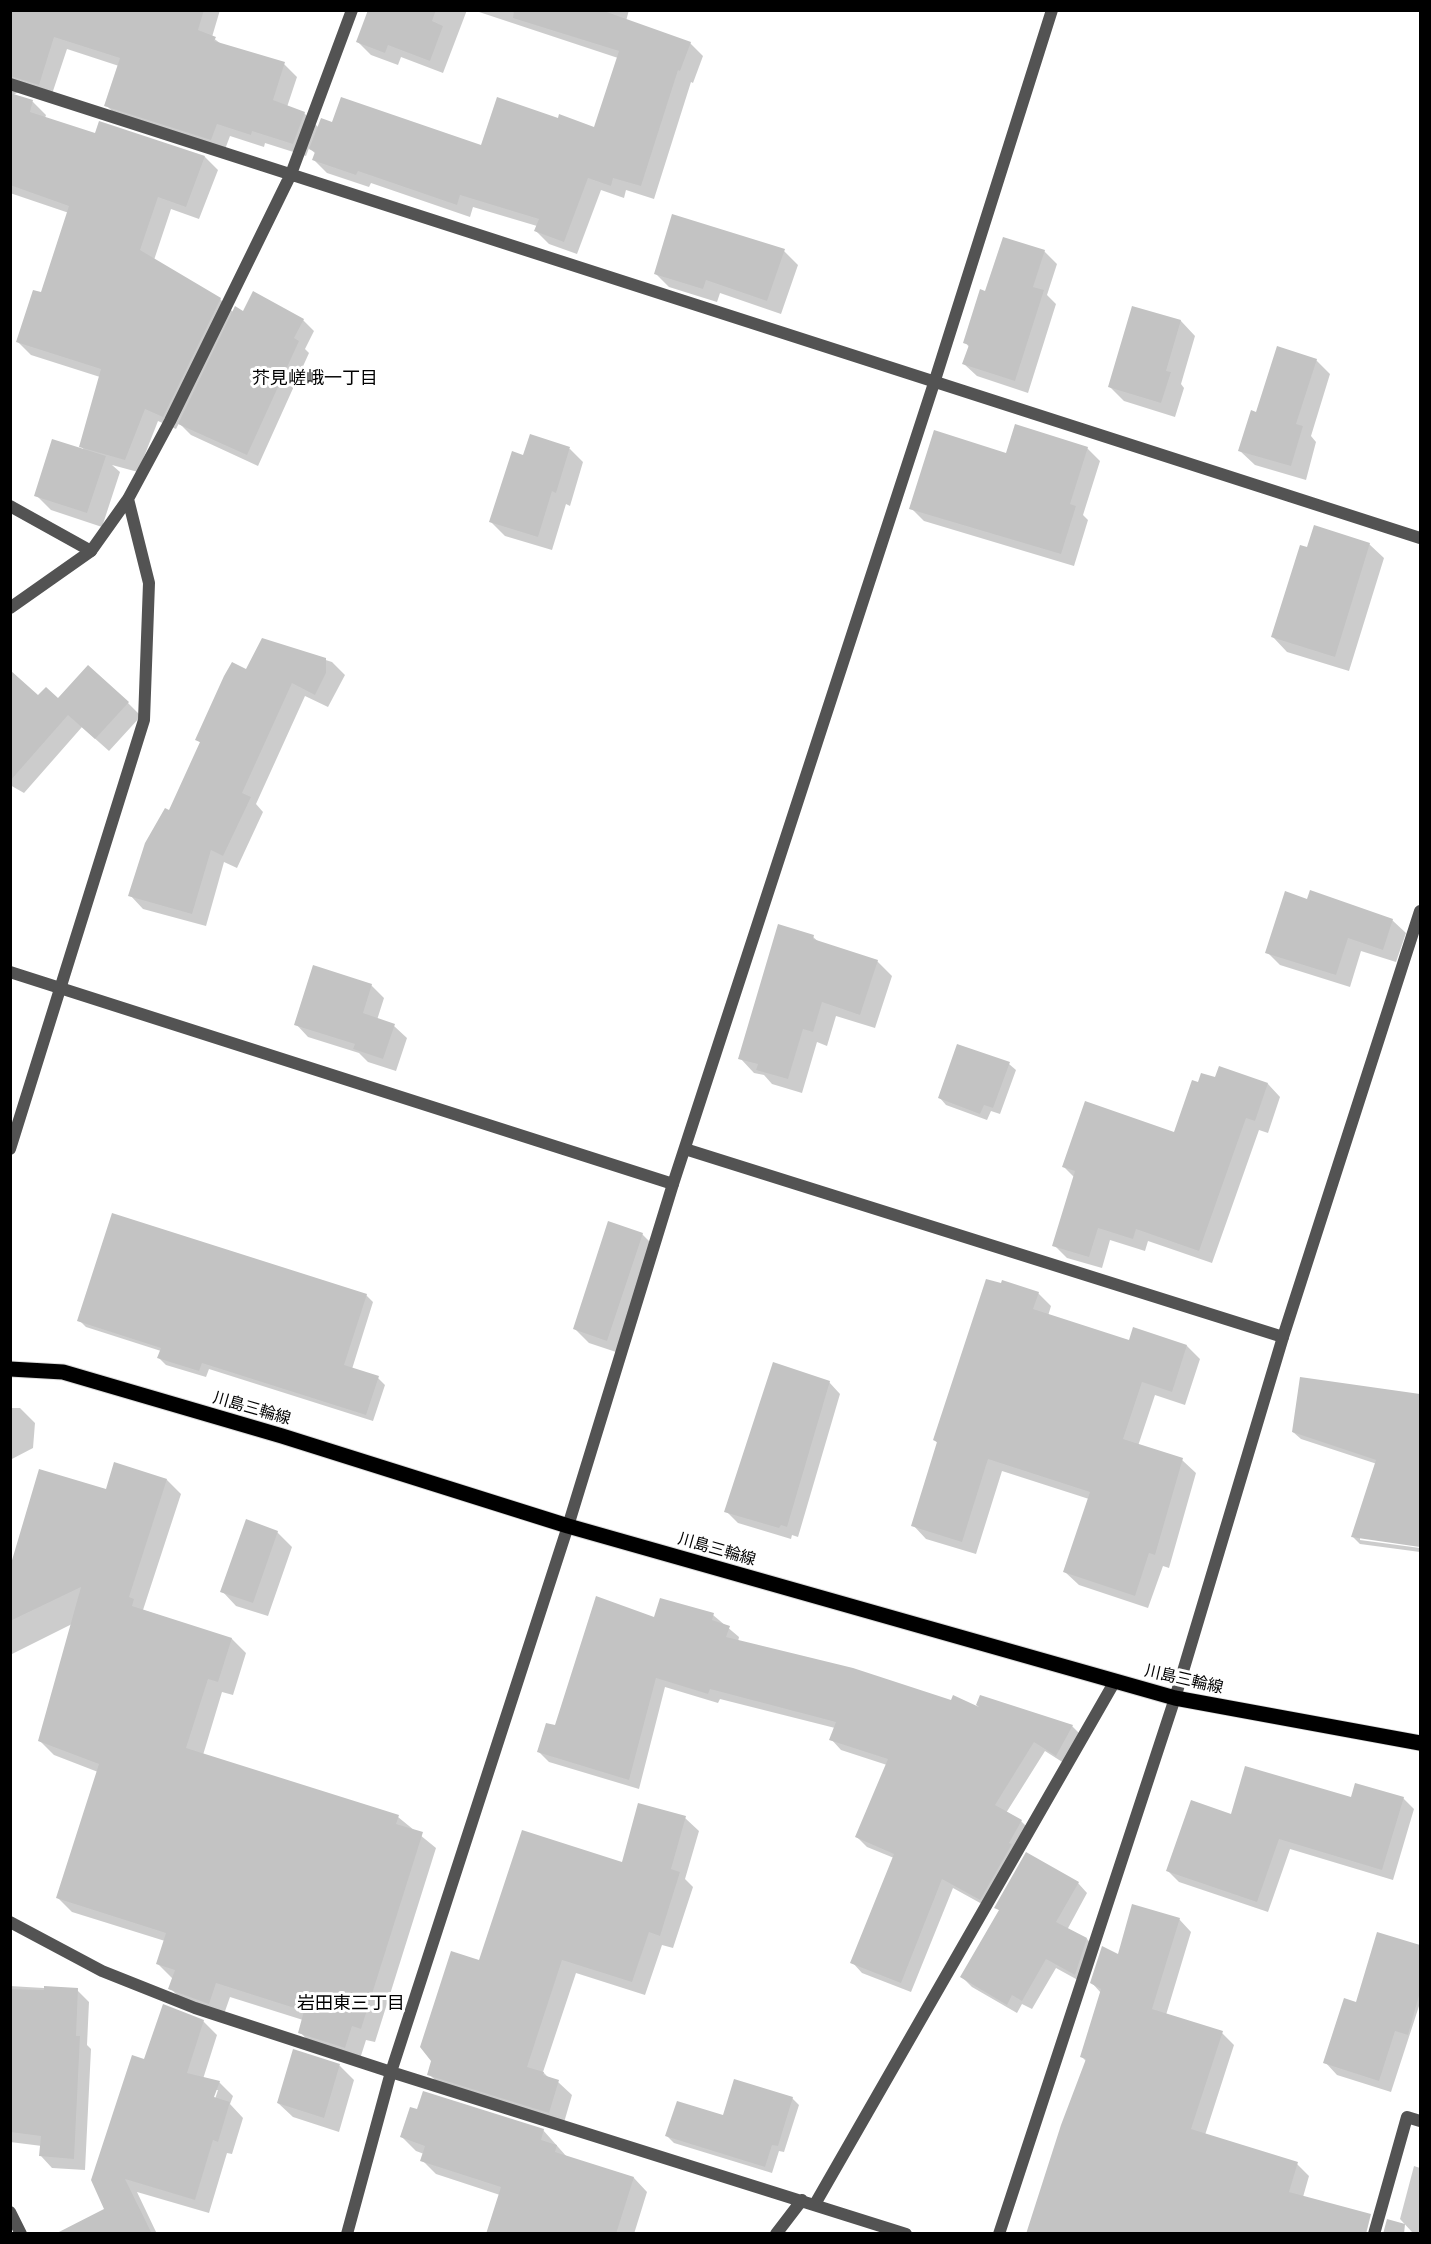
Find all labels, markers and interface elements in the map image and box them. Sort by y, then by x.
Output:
district label: 芥見嵯峨一丁目 [252,367,378,389]
street label: 川島三輪線 [211,1388,293,1428]
street label: 川島三輪線 [676,1529,758,1569]
street label: 川島三輪線 [1143,1661,1225,1697]
district label: 岩田東三丁目 [297,1992,405,2014]

